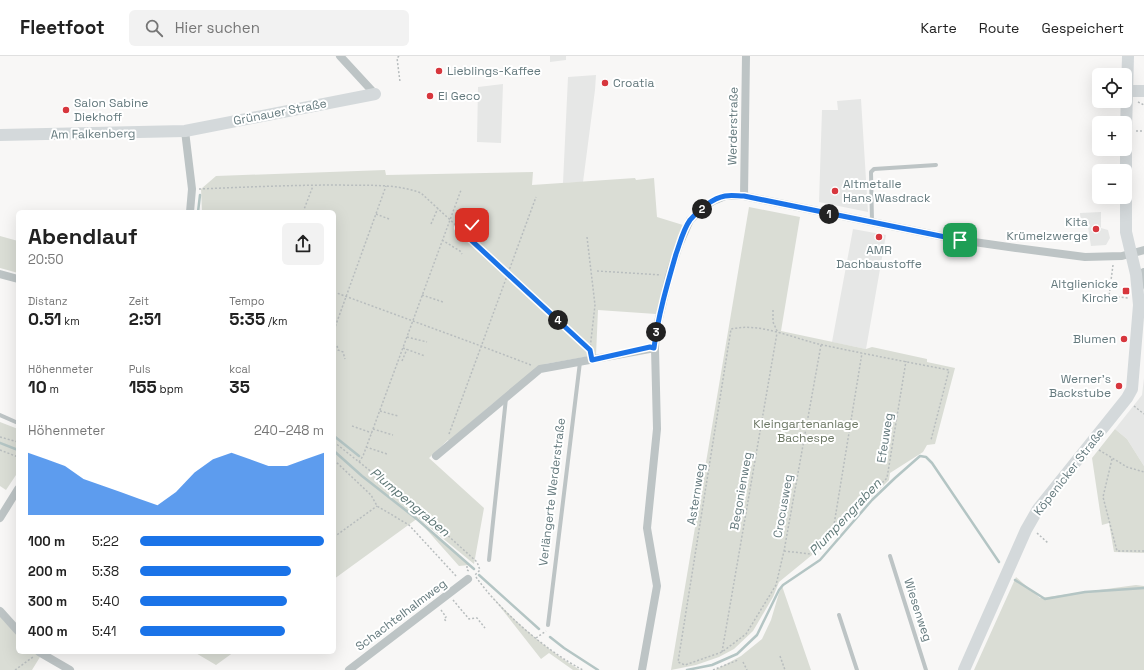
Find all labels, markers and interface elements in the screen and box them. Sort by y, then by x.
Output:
search box [129,10,409,46]
text: Fleetfoot [20,15,105,40]
icon: search [143,17,165,39]
text: Hier suchen [175,18,260,37]
text: Karte [921,19,957,37]
text: Route [979,19,1019,37]
text: Gespeichert [1041,19,1124,37]
place label: Lieblings-Kaffee [447,63,541,79]
marker: Lieblings-Kaffee [434,66,444,76]
map controls [1092,68,1132,204]
button: locate [1092,68,1132,108]
place label: Croatia [613,75,654,91]
marker: Croatia [600,78,610,88]
street label: Werderstraße [724,87,742,165]
place label: El Geco [438,88,480,104]
marker: El Geco [425,91,435,101]
place label: Salon Sabine Diekhoff [74,95,148,125]
street label: Grünauer Straße [232,95,328,129]
marker: Salon Sabine Diekhoff [61,105,71,115]
button: + [1092,116,1132,156]
street label: Am Falkenberg [51,125,135,143]
button: − [1092,164,1132,204]
place label: Altmetalle Hans Wasdrack [843,176,931,206]
marker: Altmetalle Hans Wasdrack [830,186,840,196]
pin: 2 [692,199,712,219]
text: 2 [699,202,705,216]
pin: 1 [819,204,839,224]
text: 1 [827,207,831,221]
pin [455,208,489,242]
icon: check [461,214,483,236]
place label: Kita Krümelzwerge [1006,214,1088,244]
text: Abendlauf [28,222,138,250]
button: share [282,223,324,265]
pin [943,223,977,257]
marker: Kita Krümelzwerge [1091,224,1101,234]
icon: arrive [949,229,971,251]
marker: AMR Dachbaustoffe [874,232,884,242]
place label: AMR Dachbaustoffe [836,242,922,272]
text: 20:50 [28,251,64,268]
place label: Altglienicke Kirche [1051,276,1118,306]
marker: Altglienicke Kirche [1121,286,1131,296]
text: Distanz [28,294,68,308]
text: Zeit [129,294,149,308]
text: Tempo [229,294,265,308]
text: 0.51 [28,308,61,330]
text: 2:51 [129,308,161,330]
text: 5:35 [229,308,265,330]
pin: 4 [548,310,568,330]
text: 4 [555,313,562,327]
text: km [61,314,80,328]
text: /km [265,314,287,328]
pin: 3 [646,322,666,342]
text: 3 [653,325,659,339]
place label: Blumen [1073,331,1116,347]
marker: Blumen [1119,334,1129,344]
text: Höhenmeter [28,362,93,376]
text: Puls [129,362,151,376]
text: kcal [229,362,251,376]
place label: Werner's Backstube [1049,371,1111,401]
text: 10 [28,376,47,398]
text: 155 [129,376,157,398]
text: 35 [229,376,250,398]
marker: Werner's Backstube [1114,381,1124,391]
text: m [47,382,59,396]
text: bpm [157,382,183,396]
street label: Efeuweg [873,412,897,464]
park label: Kleingartenanlage Bachespe [753,416,859,446]
street label: Verlängerte Werderstraße [535,417,569,567]
text: Höhenmeter [28,422,105,439]
text: 240–248 m [254,422,324,439]
street label: Köpenicker Straße [1030,425,1108,519]
street label: Begonienweg [726,451,756,531]
street label: Asternweg [683,462,709,526]
water label: Plumpengraben [367,464,454,541]
street label: Crocusweg [770,473,796,539]
water label: Plumpengraben [805,474,886,559]
text: 100 m [28,533,65,550]
text: 5:22 [92,533,119,550]
text: 200 m [28,563,67,580]
text: 5:38 [92,563,119,580]
street label: Schachtelhalmweg [352,575,450,655]
street label: Wiesenweg [900,576,936,644]
text: 300 m [28,593,67,610]
text: 5:40 [92,593,120,610]
text: 400 m [28,623,68,640]
text: 5:41 [92,623,116,640]

